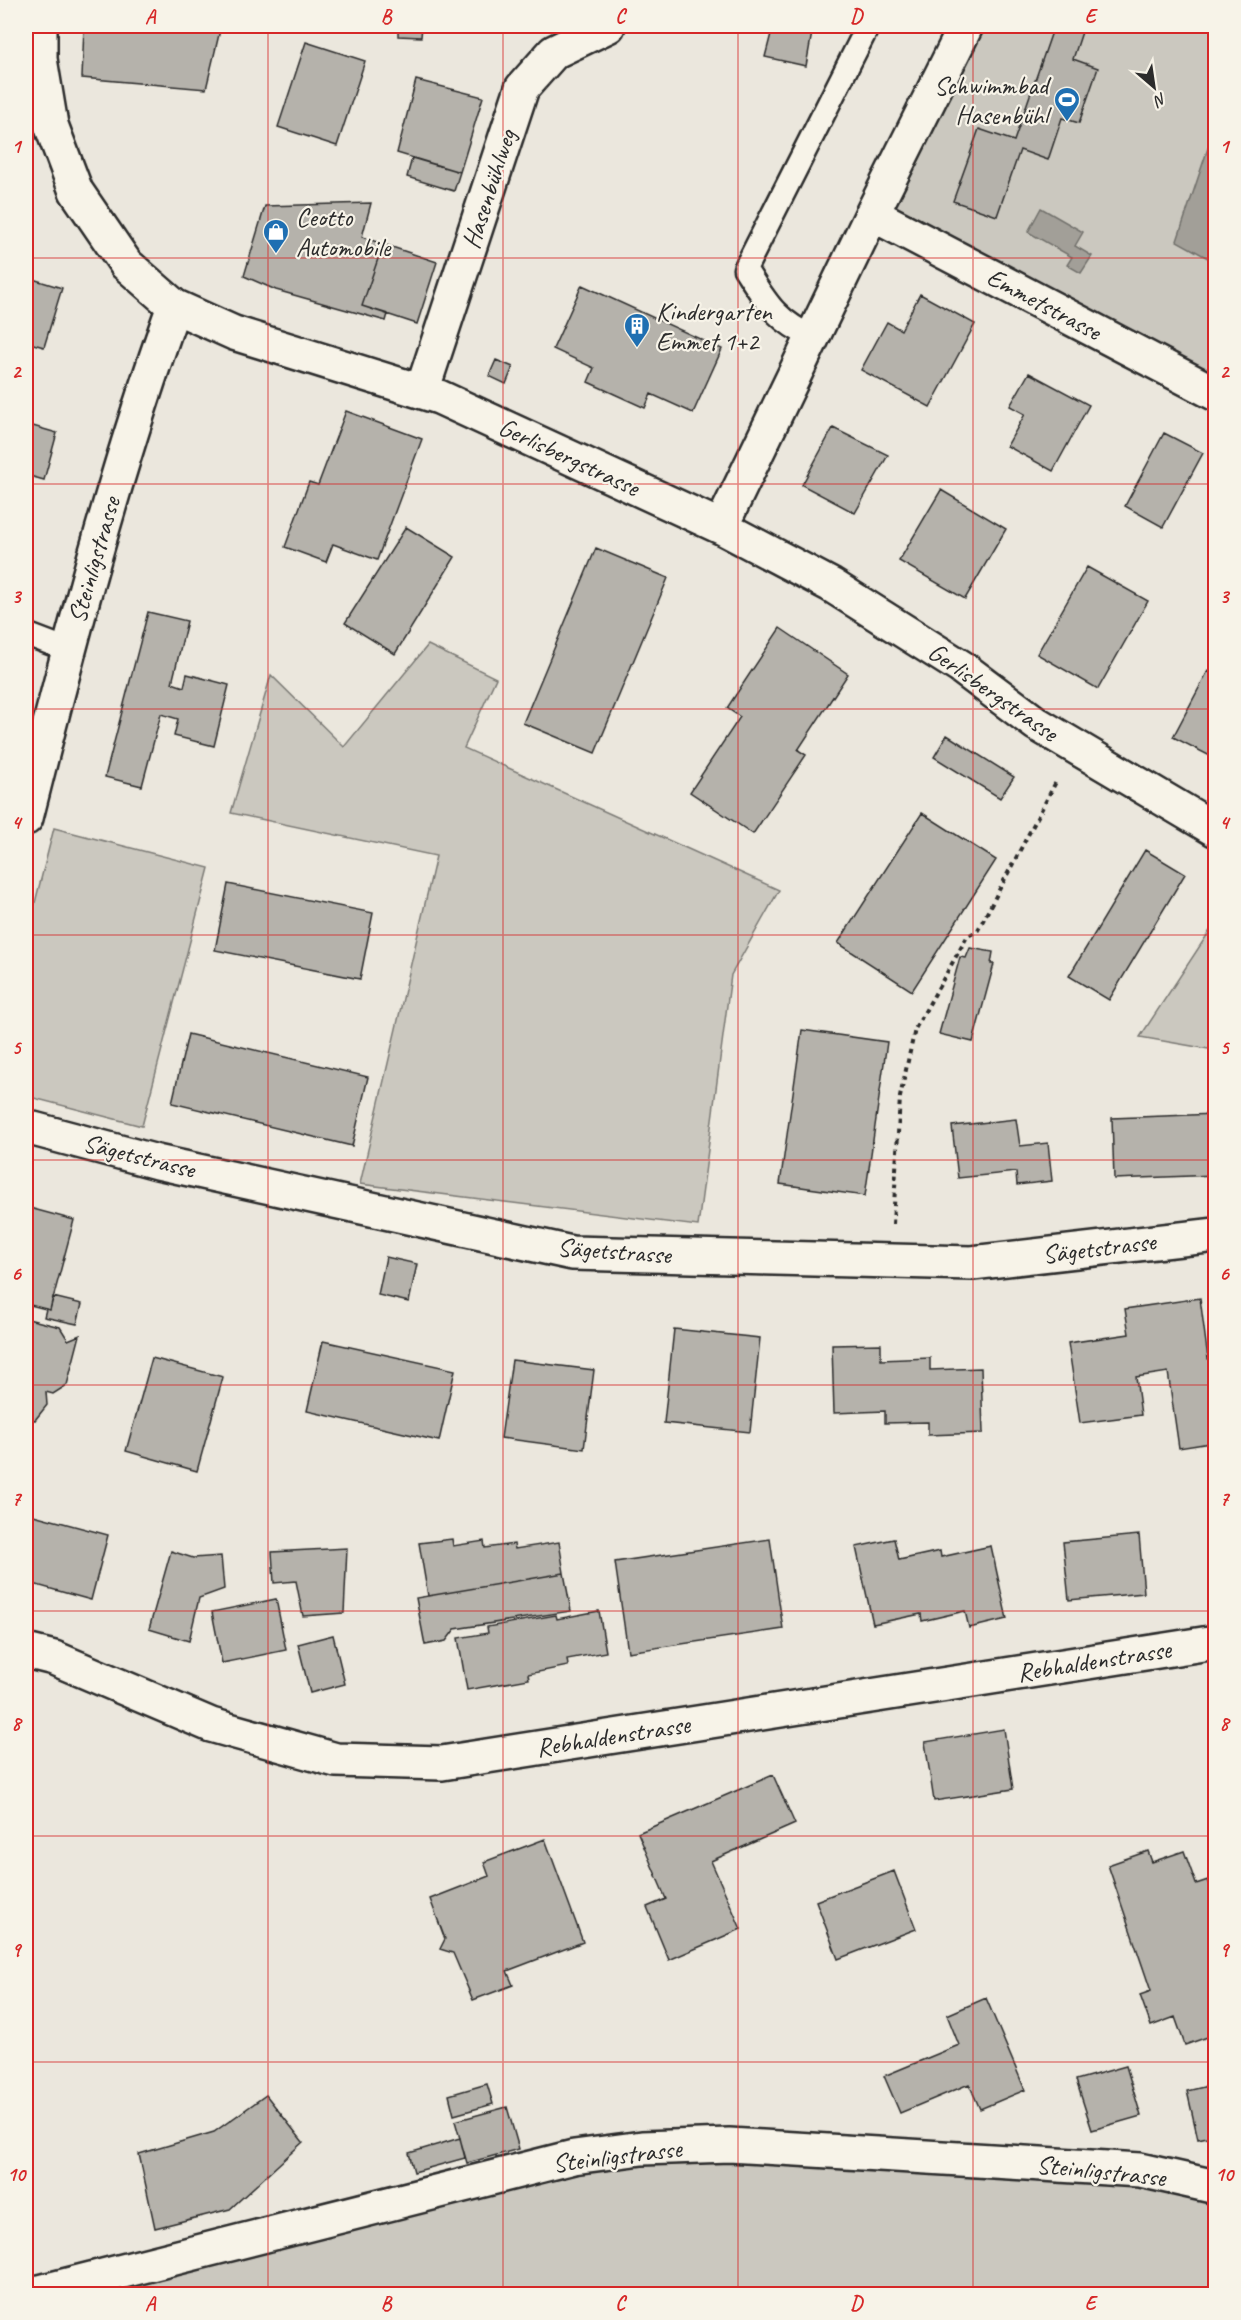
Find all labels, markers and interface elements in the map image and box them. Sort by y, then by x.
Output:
text: A [145,4,157,29]
text: B [381,4,393,29]
text: C [615,4,627,29]
text: D [850,4,864,29]
text: E [1085,4,1099,29]
north arrow [1124,57,1184,117]
place label: Schwimmbad Hasenbühl [934,69,1053,132]
sports icon: Schwimmbad Hasenbühl [1052,85,1082,123]
text: N [1149,88,1170,112]
street label: Hasenbühlweg [454,123,524,253]
text: 1 [12,134,23,159]
text: 1 [1220,134,1231,159]
place label: Ceotto Automobile [296,201,392,264]
shop icon: Ceotto Automobile [261,217,291,255]
street label: Emmetstrasse [981,260,1108,349]
place label: Kindergarten Emmet 1+2 [656,295,773,358]
building icon: Kindergarten Emmet 1+2 [622,311,652,349]
text: 2 [12,359,23,384]
text: 2 [1220,359,1231,384]
street label: Gerlisbergstrasse [493,410,646,505]
street label: Steinligstrasse [60,492,128,627]
text: 3 [12,584,23,609]
text: 3 [1220,584,1231,609]
street label: Gerlisbergstrasse [922,635,1066,750]
text: 4 [12,810,24,835]
text: 4 [1220,810,1232,835]
text: 5 [12,1035,23,1060]
text: 5 [1220,1035,1231,1060]
street label: Sägetstrasse [80,1126,200,1186]
street label: Sägetstrasse [1041,1225,1159,1271]
street label: Sägetstrasse [556,1231,673,1272]
text: 6 [11,1261,22,1286]
text: 6 [1219,1261,1230,1286]
text: 7 [12,1486,23,1511]
text: 7 [1220,1486,1231,1511]
street label: Rebhaldenstrasse [1015,1632,1175,1689]
street label: Rebhaldenstrasse [534,1707,694,1764]
text: 8 [12,1711,24,1736]
text: 8 [1220,1711,1232,1736]
text: 9 [12,1937,23,1962]
text: 9 [1220,1937,1231,1962]
street label: Steinligstrasse [551,2132,685,2180]
street label: Steinligstrasse [1035,2148,1169,2194]
text: 10 [7,2162,27,2187]
text: 10 [1215,2162,1235,2187]
text: A [145,2291,157,2316]
text: B [381,2291,393,2316]
text: C [615,2291,627,2316]
text: D [850,2291,864,2316]
text: E [1085,2291,1099,2316]

